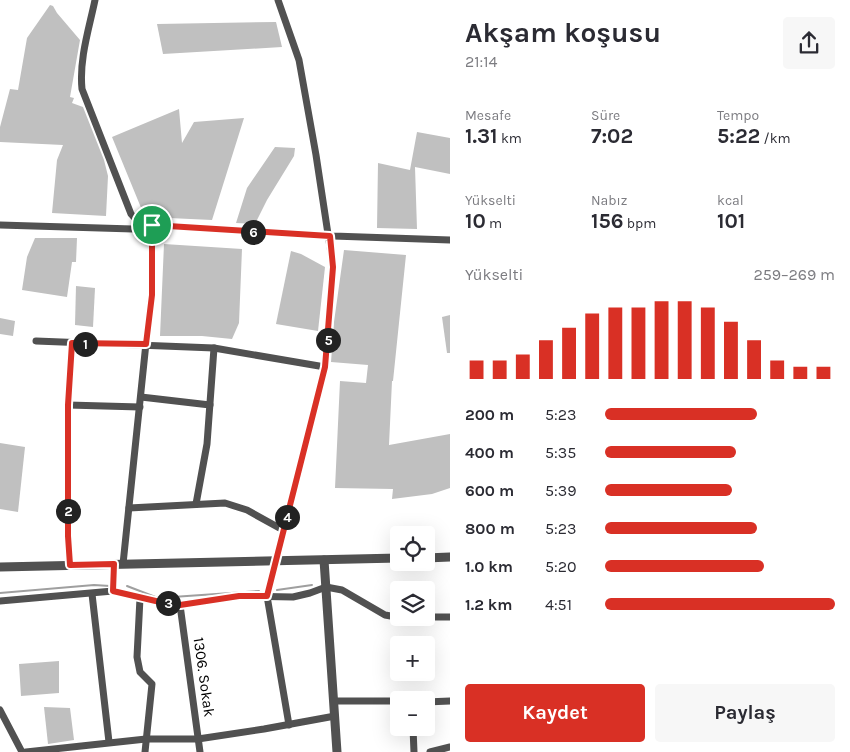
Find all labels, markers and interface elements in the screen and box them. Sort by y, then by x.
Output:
text: Akşam koşusu [465,16,661,49]
button: share [783,17,835,69]
text: 21:14 [465,52,497,71]
text: Mesafe [465,107,511,124]
text: Süre [591,107,620,124]
text: Tempo [717,107,759,124]
text: 1.31 [465,124,498,148]
text: 7:02 [591,124,633,148]
text: 5:22 [717,124,760,148]
text: km [498,130,522,147]
text: /km [760,130,791,147]
text: Yükselti [465,192,516,209]
text: Nabız [591,192,627,209]
text: kcal [717,192,744,209]
pin [131,204,173,246]
text: 10 [465,209,486,233]
text: 156 [591,209,623,233]
text: 101 [717,209,745,233]
icon: arrive [138,211,166,239]
text: m [486,215,502,232]
text: bpm [623,215,656,232]
pin: 6 [240,220,266,244]
text: 6 [249,224,258,241]
text: Yükselti [465,265,523,284]
text: 259–269 m [753,265,835,284]
pin: 5 [316,328,340,352]
pin: 1 [72,332,98,356]
text: 5 [324,332,333,349]
text: 1 [83,336,88,353]
text: 200 m [465,405,514,424]
text: 5:23 [545,405,576,424]
text: 400 m [465,443,514,462]
text: 5:35 [545,443,576,462]
text: 600 m [465,481,514,500]
text: 5:39 [545,481,576,500]
pin: 2 [56,498,80,524]
text: 2 [64,503,73,520]
pin: 4 [274,504,300,530]
text: 4 [283,509,292,526]
text: 800 m [465,519,515,538]
text: 5:23 [545,519,576,538]
map controls [390,526,435,736]
button: locate [390,526,435,571]
text: 1.0 km [465,557,513,576]
text: 5:20 [545,557,577,576]
button: layers [390,581,435,626]
pin: 3 [156,590,180,616]
text: 3 [164,595,173,612]
text: 1.2 km [465,595,513,614]
text: 4:51 [545,595,572,614]
street label: 1306. Sokak [190,636,218,718]
button: + [390,636,435,681]
button: Kaydet [465,684,645,742]
button: Paylaş [655,684,835,742]
button: − [390,691,435,736]

